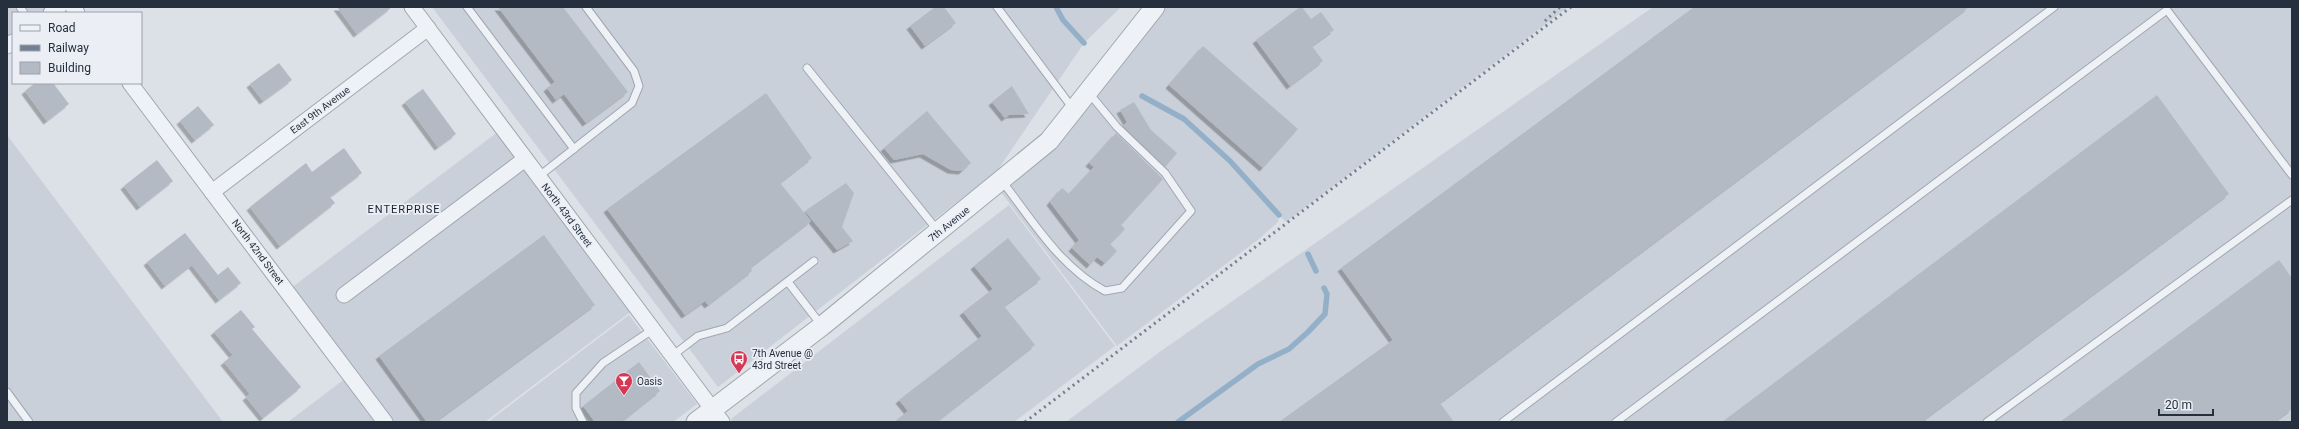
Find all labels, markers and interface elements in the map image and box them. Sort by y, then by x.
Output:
legend [12,12,142,84]
text: Road [48,21,76,35]
text: Railway [48,41,89,55]
text: Building [48,61,91,75]
street label: East 9th Avenue [288,84,352,136]
street label: North 43rd Street [540,181,594,249]
district label: ENTERPRISE [367,203,441,216]
street label: 7th Avenue [926,204,972,244]
street label: North 42nd Street [230,217,286,287]
place label: 7th Avenue @ 43rd Street [752,348,813,371]
bus stop icon: 7th Avenue @ 43rd Street [729,349,749,374]
bar icon: Oasis [614,371,634,396]
place label: Oasis [637,376,662,387]
scale bar [2159,391,2213,417]
text: 20 m [2165,398,2192,412]

